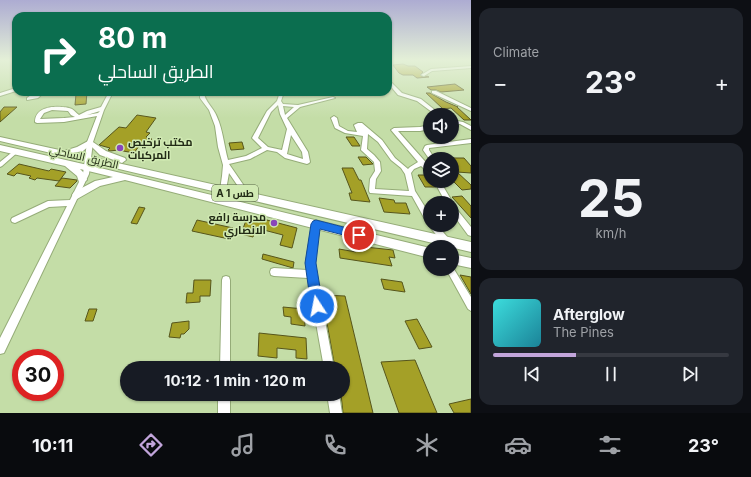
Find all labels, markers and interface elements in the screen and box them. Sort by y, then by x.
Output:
text: 80 m [98,21,167,55]
icon: right [32,28,84,80]
text: Climate [493,44,539,60]
text: الطريق الساحلي [98,61,214,82]
text: 23° [585,64,637,100]
text: − [493,70,508,96]
text: + [714,70,729,96]
map controls [423,108,459,276]
button: sound [423,108,459,144]
place label: مكتب ترخيص المركبات [128,135,193,162]
street label: الطريق الساحلي [48,142,120,174]
marker: مكتب ترخيص المركبات [115,143,125,153]
button: layers [423,152,459,188]
text: 25 [578,167,644,230]
road number: A 1 طس [212,185,258,201]
button: + [423,196,459,232]
place label: مدرسة رافع الانصاري [208,210,266,240]
marker: مدرسة رافع الانصاري [269,218,279,228]
pin [342,218,376,252]
icon: arrive [348,224,370,246]
text: km/h [596,225,626,241]
button: − [423,240,459,276]
position arrow [296,285,338,327]
text: Afterglow [553,305,625,324]
text: The Pines [553,324,614,340]
speed limit sign: 30 [12,349,64,401]
icon: previous [521,363,543,385]
icon: pause [600,363,622,385]
icon: next [679,363,701,385]
text: 10:12 · 1 min · 120 m [164,371,306,390]
icon: directions [137,431,165,459]
icon: music [229,431,257,459]
icon: phone [321,431,349,459]
icon: climate [413,431,441,459]
icon: car [504,431,532,459]
icon: filters [596,431,624,459]
text: 10:11 [32,435,73,456]
text: 23° [688,435,719,456]

